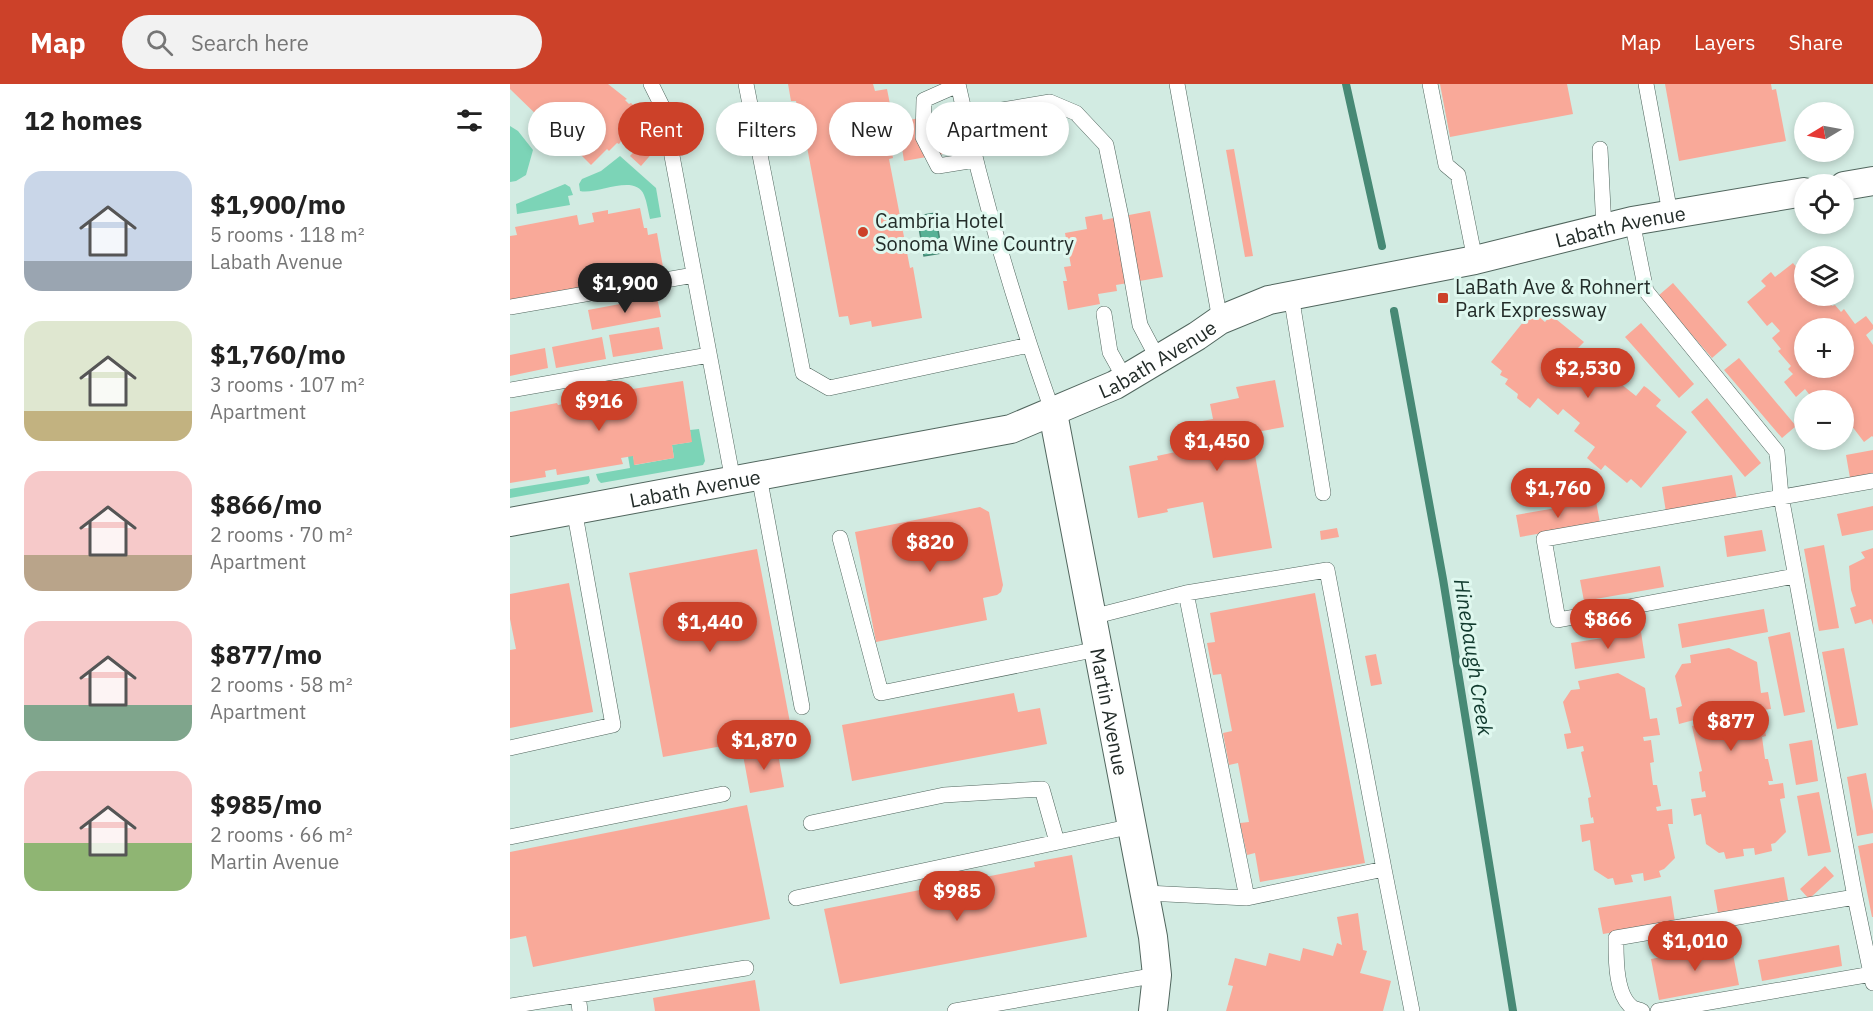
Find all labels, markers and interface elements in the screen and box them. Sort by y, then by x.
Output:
search box [122,15,542,69]
text: Map [30,24,86,61]
icon: search [143,26,176,59]
text: Search here [191,28,309,57]
text: Map [1621,28,1661,56]
text: Layers [1694,28,1756,56]
text: Share [1789,28,1843,56]
chip: Buy [528,102,606,156]
chip: Rent [618,102,704,156]
chip: Filters [716,102,817,156]
chip: New [829,102,914,156]
chip: Apartment [926,102,1069,156]
north arrow [1794,102,1854,162]
map controls [1794,102,1854,450]
text: 12 homes [24,103,142,137]
icon: filters [453,104,486,137]
button: locate [1794,174,1854,234]
text: $1,900/mo [210,187,346,221]
icon: home [72,195,144,267]
street label: Labath Avenue [1552,199,1687,253]
place label: Cambria Hotel Sonoma Wine Country [875,207,1074,257]
text: 5 rooms · 118 m² [210,221,365,248]
marker: Cambria Hotel Sonoma Wine Country [856,225,870,239]
button: layers [1794,246,1854,306]
text: Labath Avenue [210,248,343,275]
pin: $1,900 [576,263,674,314]
text: $1,900 [592,269,658,296]
place label: LaBath Ave & Rohnert Park Expressway [1455,273,1651,323]
marker: LaBath Ave & Rohnert Park Expressway [1436,291,1450,305]
street label: Labath Avenue [1094,313,1222,404]
button: + [1794,318,1854,378]
text: $1,760/mo [210,337,346,371]
icon: home [72,345,144,417]
pin: $2,530 [1539,348,1637,399]
text: $2,530 [1555,354,1621,381]
text: 3 rooms · 107 m² [210,371,365,398]
pin: $916 [563,381,635,432]
text: $916 [575,387,623,414]
button: − [1794,390,1854,450]
text: Apartment [210,398,306,425]
pin: $1,450 [1168,421,1266,472]
text: $1,450 [1184,427,1250,454]
street label: Labath Avenue [627,462,763,513]
pin: $1,760 [1509,468,1607,519]
text: $1,760 [1525,474,1591,501]
text: $866/mo [210,487,322,521]
icon: home [72,495,144,567]
text: 2 rooms · 70 m² [210,521,353,548]
pin: $820 [894,522,966,573]
text: $820 [906,528,954,555]
text: Apartment [210,548,306,575]
water label: Hinebaugh Creek [1448,576,1500,739]
pin: $866 [1572,599,1644,650]
pin: $1,440 [661,602,759,653]
text: $866 [1584,605,1632,632]
text: $1,440 [677,608,743,635]
text: $877/mo [210,637,322,671]
icon: home [72,645,144,717]
street label: Martin Avenue [1085,646,1135,778]
text: 2 rooms · 58 m² [210,671,353,698]
text: Apartment [210,698,306,725]
pin: $877 [1695,701,1767,752]
text: $877 [1707,707,1755,734]
pin: $1,870 [715,720,813,771]
text: $1,870 [731,726,797,753]
text: $985/mo [210,787,322,821]
icon: home [72,795,144,867]
text: 2 rooms · 66 m² [210,821,353,848]
text: Martin Avenue [210,848,339,875]
pin: $985 [921,871,993,922]
text: $985 [933,877,981,904]
pin: $1,010 [1646,921,1744,972]
text: $1,010 [1662,927,1728,954]

